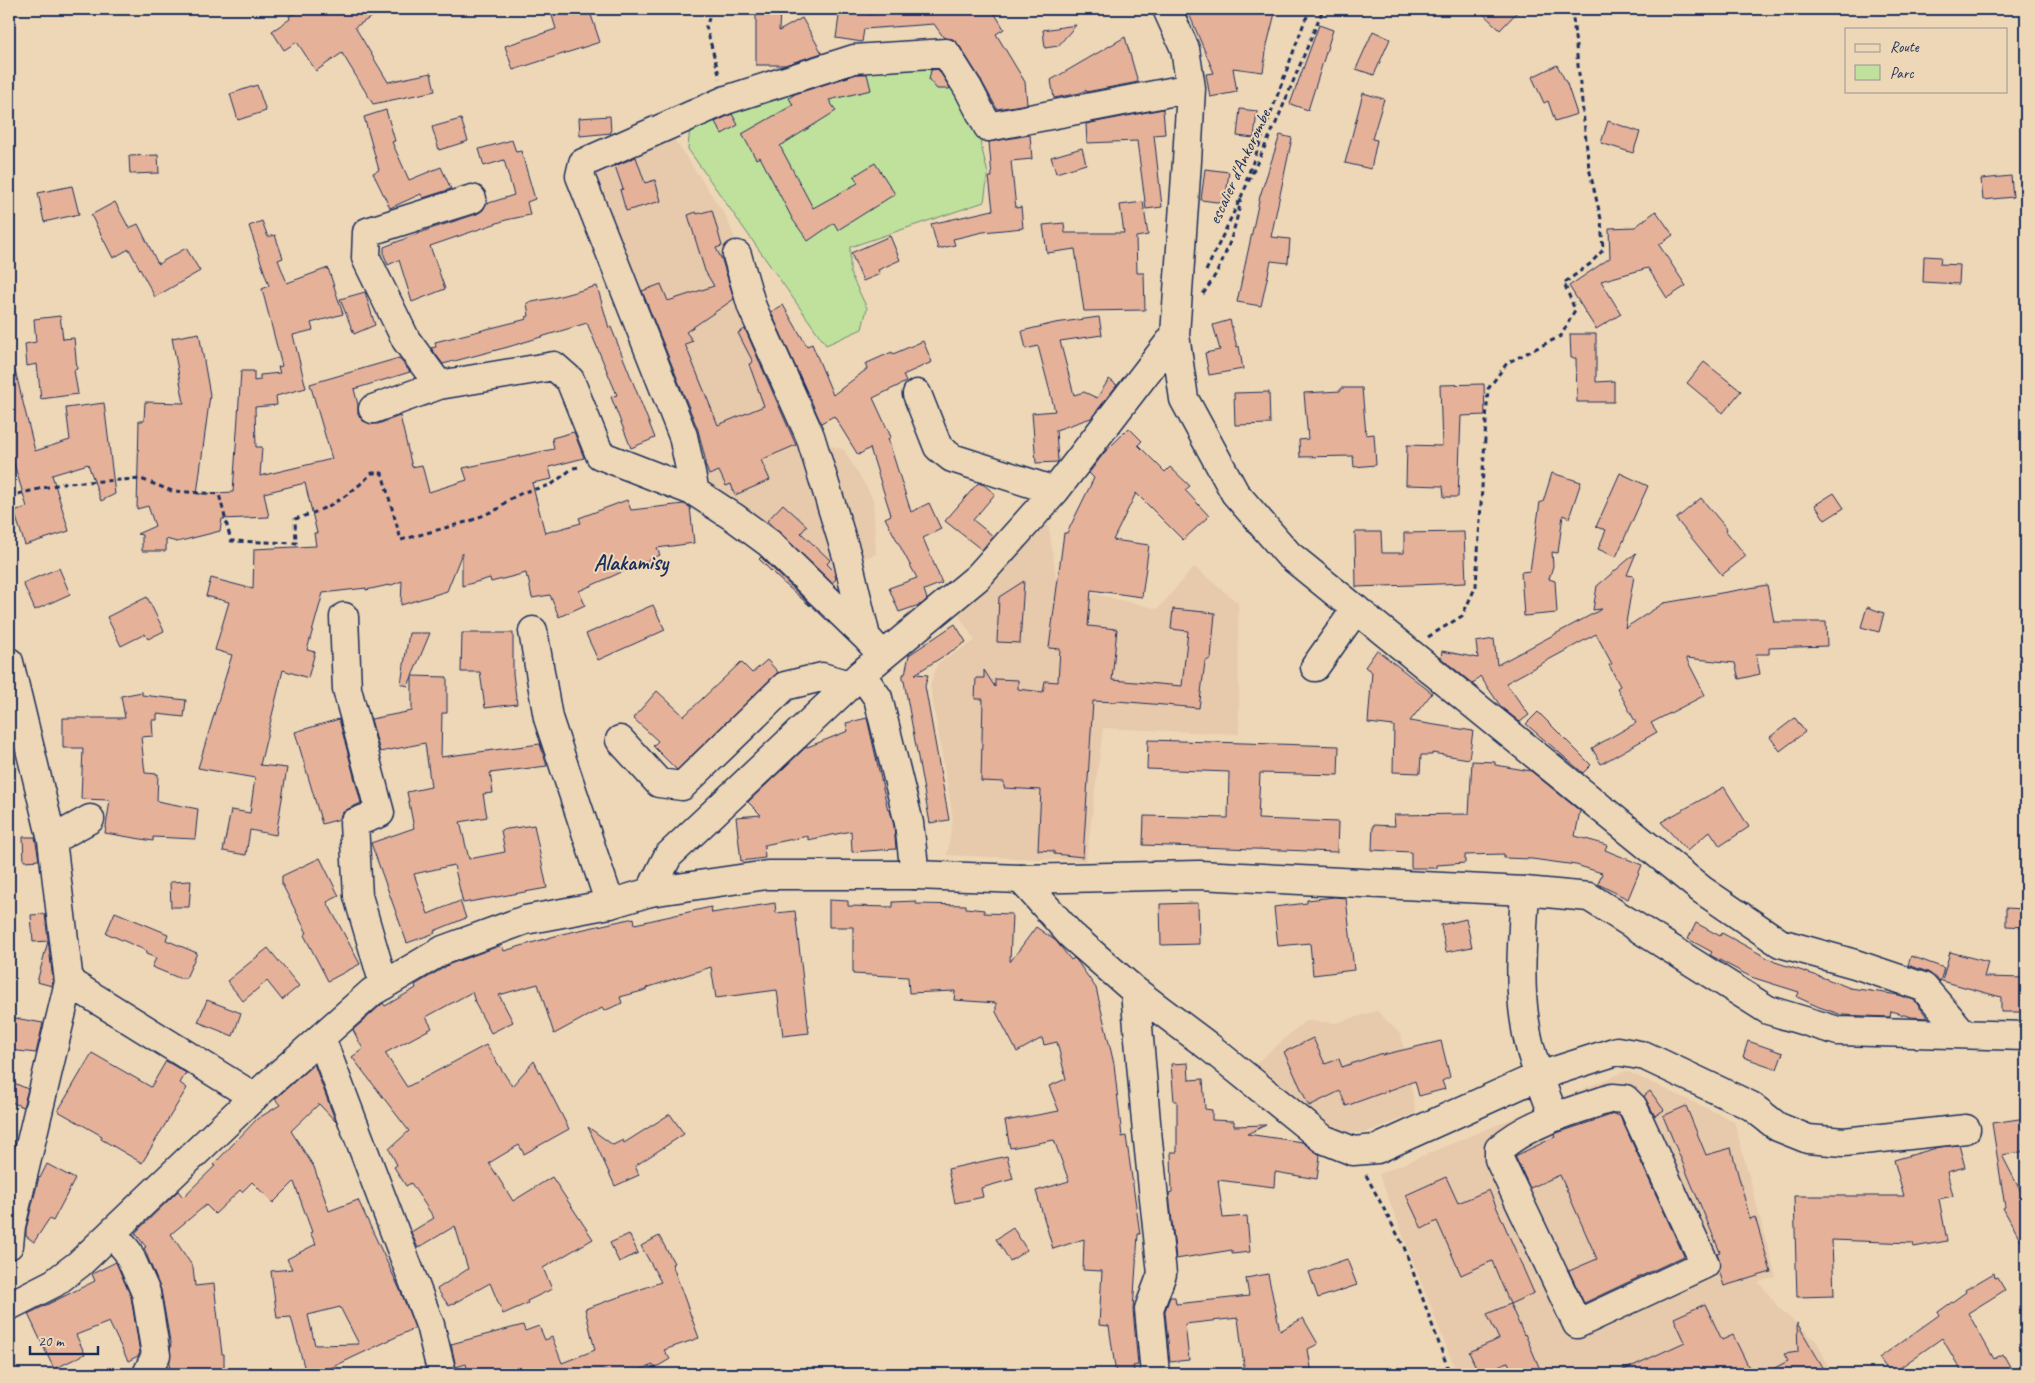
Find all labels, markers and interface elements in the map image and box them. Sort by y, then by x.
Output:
legend [1845,28,2008,92]
text: Route [1890,38,1920,57]
text: Parc [1890,64,1914,83]
street label: escalier d'Ankorombe [1203,105,1276,228]
district label: Alakamisy [594,549,671,577]
scale bar [30,1323,98,1355]
text: 20 m [38,1332,65,1351]

